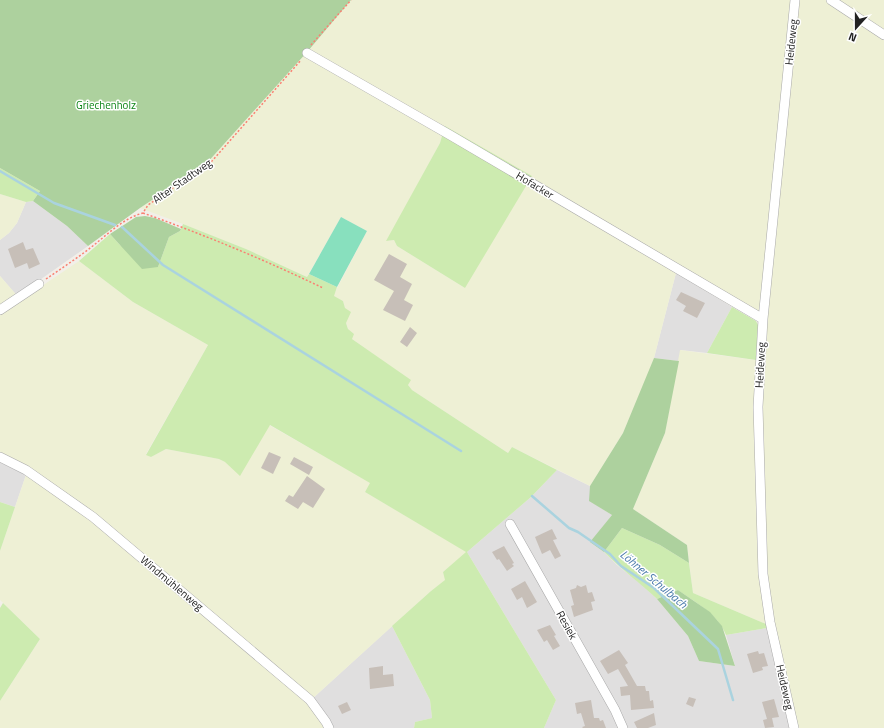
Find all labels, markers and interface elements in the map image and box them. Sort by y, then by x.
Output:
north arrow [836,8,876,48]
street label: Heideweg [781,18,801,66]
text: N [846,29,859,46]
park label: Griechenholz [76,97,136,113]
street label: Alter Stadtweg [149,154,215,207]
street label: Hofacker [513,167,557,203]
street label: Heideweg [751,341,769,388]
water label: Löhner Schulbach [616,545,693,614]
street label: Windmühlenweg [137,552,207,615]
street label: Resiek [553,608,582,643]
street label: Heideweg [772,663,798,712]

